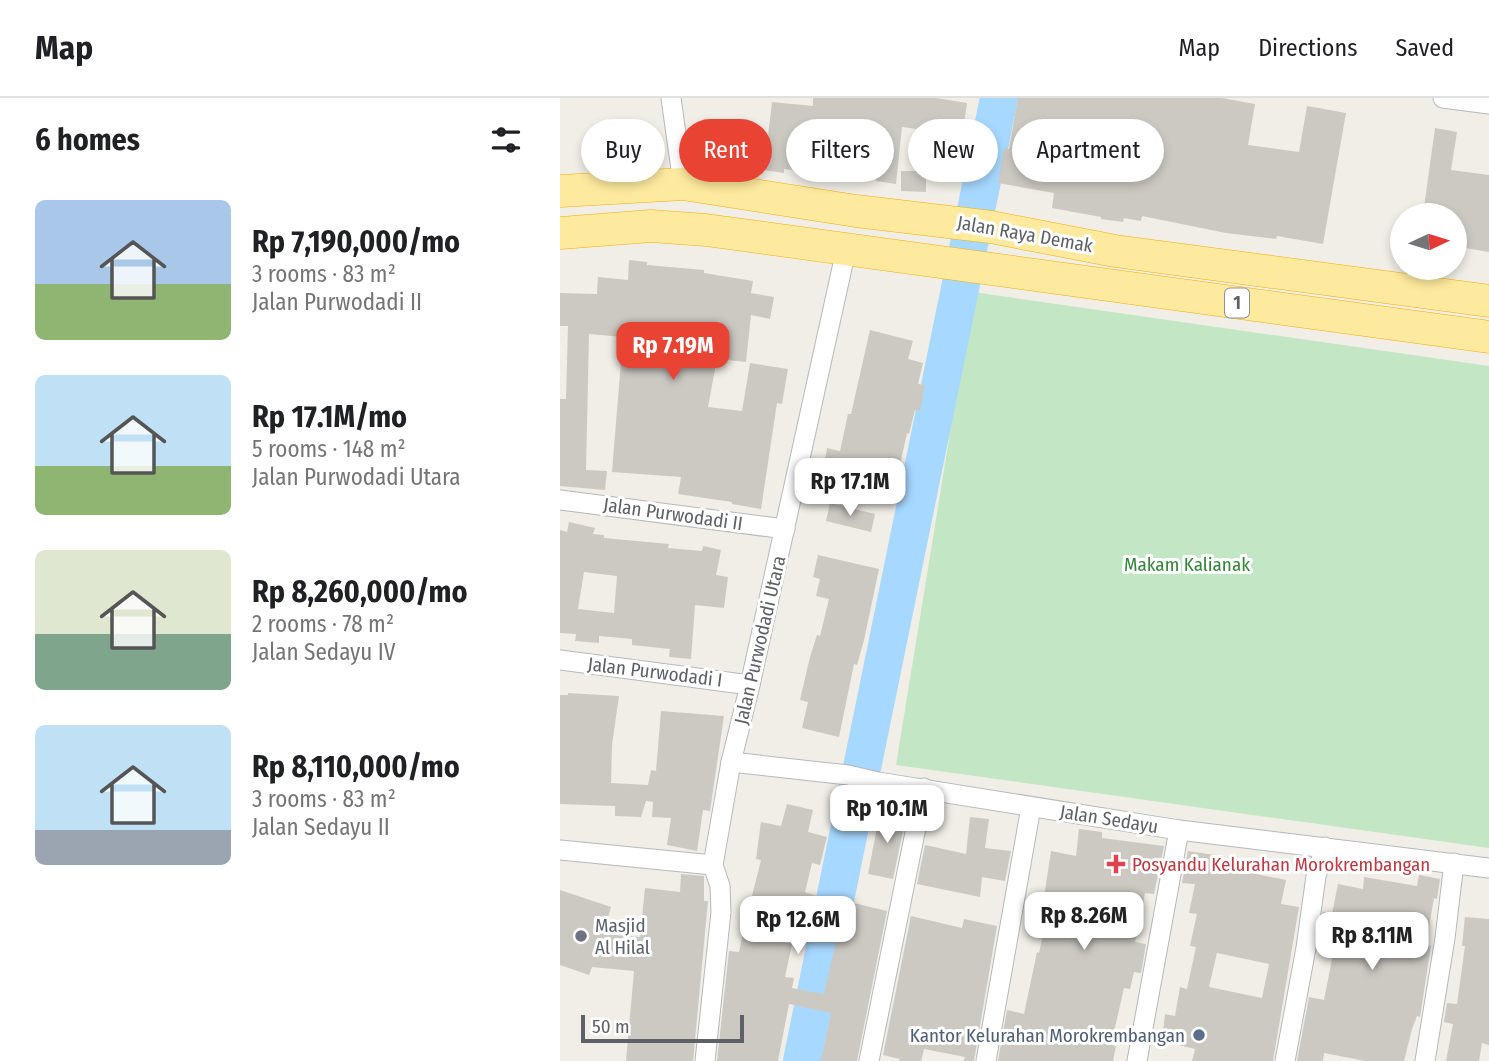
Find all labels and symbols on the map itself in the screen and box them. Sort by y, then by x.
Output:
north arrow [1390,203,1466,280]
street label: Jalan Raya Demak [955,211,1095,257]
road number: 1 [1225,288,1249,318]
pin: Rp 7.19M [601,322,745,382]
pin: Rp 17.1M [778,458,922,518]
street label: Jalan Purwodadi II [602,493,744,535]
street label: Jalan Purwodadi Utara [729,553,791,727]
park label: Makam Kalianak [1124,553,1250,576]
street label: Jalan Purwodadi I [586,652,724,692]
pin: Rp 10.1M [815,786,959,845]
street label: Jalan Sedayu [1058,800,1160,838]
place label: Posyandu Kelurahan Morokrembangan [1132,853,1430,876]
marker: Posyandu Kelurahan Morokrembangan [1106,854,1126,874]
pin: Rp 8.26M [1012,892,1156,952]
pin: Rp 12.6M [726,896,870,956]
pin: Rp 8.11M [1300,912,1444,972]
place label: Masjid Al Hilal [595,914,650,959]
marker: Masjid Al Hilal [573,928,589,944]
scale bar [581,1012,744,1044]
place label: Kantor Kelurahan Morokrembangan [910,1024,1185,1047]
marker: Kantor Kelurahan Morokrembangan [1191,1027,1207,1043]

